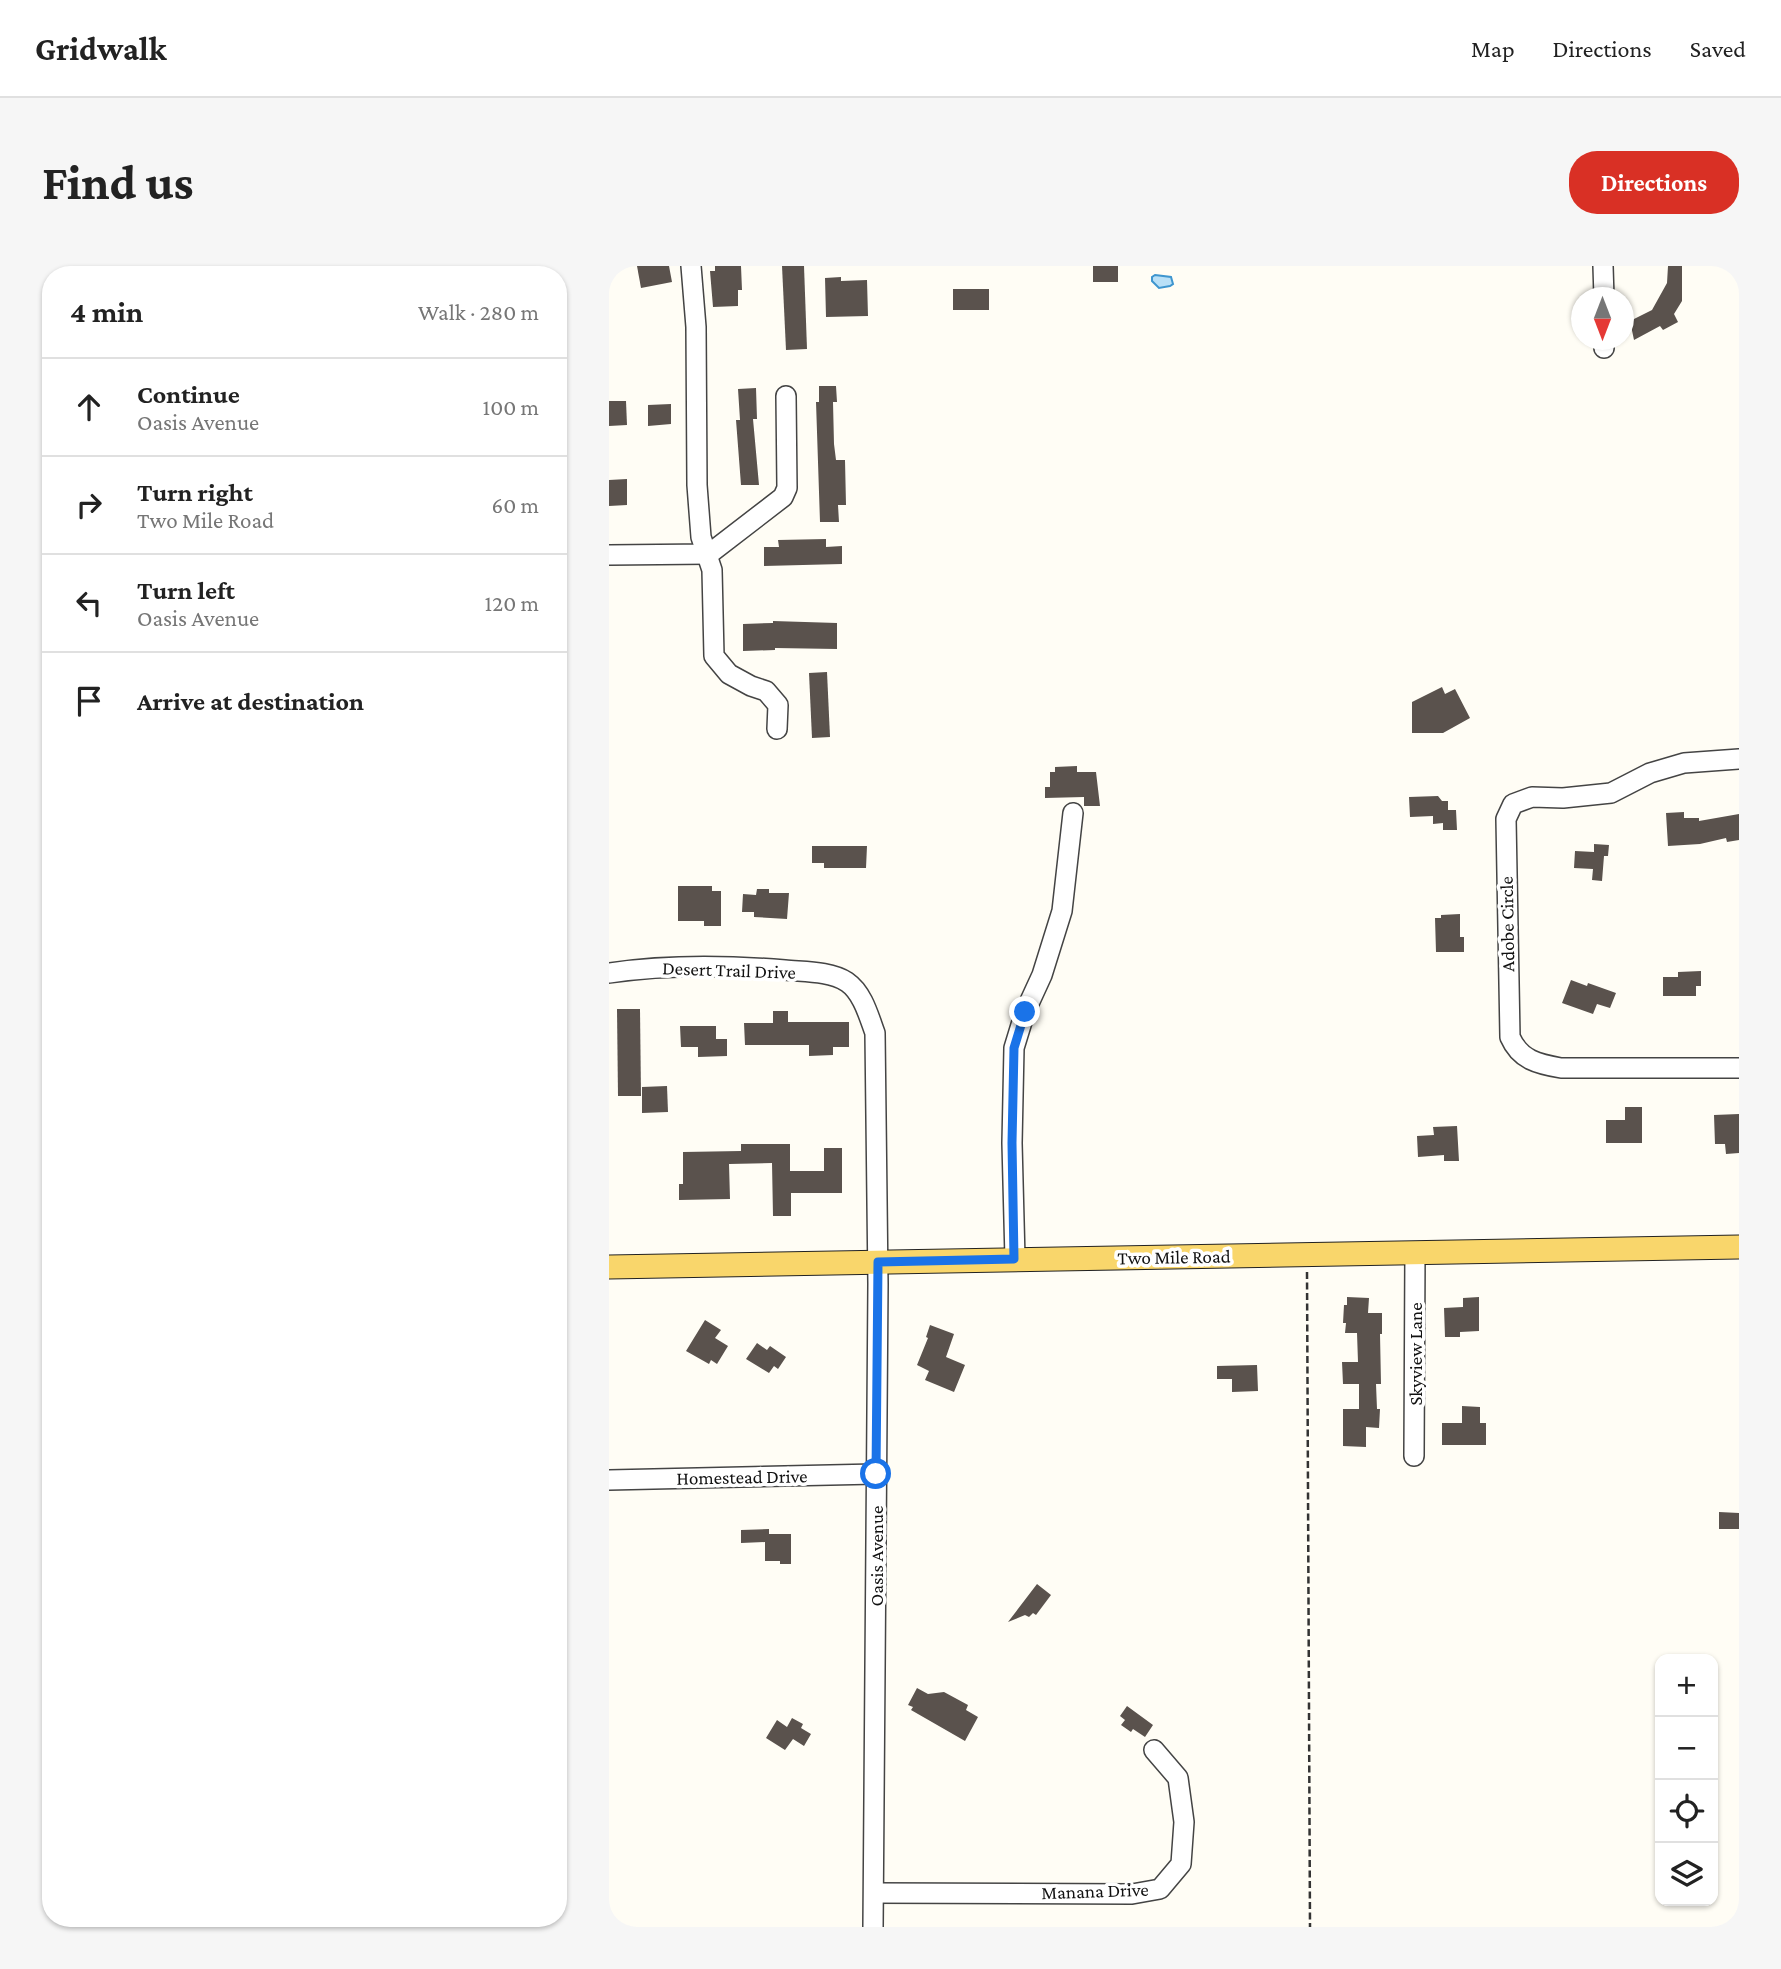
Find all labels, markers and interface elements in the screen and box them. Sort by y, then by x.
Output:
text: Gridwalk [35,30,167,67]
text: Map [1471,35,1515,62]
text: Directions [1553,35,1652,62]
text: Saved [1690,35,1746,62]
button: Directions [1569,151,1739,214]
text: Find us [42,155,194,210]
north arrow [1571,287,1634,350]
text: 4 min [70,295,143,328]
text: Walk · 280 m [418,299,539,325]
text: Continue [137,380,240,409]
icon: ahead [70,388,108,426]
text: 100 m [483,394,539,420]
text: Oasis Avenue [137,409,259,435]
text: Turn right [137,478,253,507]
icon: right [70,486,108,524]
text: 60 m [492,492,539,518]
text: Two Mile Road [137,507,274,533]
text: Turn left [137,576,235,605]
icon: left [70,584,108,622]
text: 120 m [485,590,539,616]
text: Oasis Avenue [137,605,259,631]
icon: arrive [70,682,108,720]
text: Arrive at destination [137,687,364,716]
street label: Adobe Circle [1496,876,1518,972]
street label: Desert Trail Drive [662,957,796,983]
route end [1009,996,1040,1027]
street label: Two Mile Road [1117,1246,1231,1268]
street label: Skyview Lane [1405,1302,1426,1406]
route start [860,1458,891,1489]
street label: Homestead Drive [676,1465,808,1489]
street label: Oasis Avenue [866,1506,887,1606]
map controls [1655,1654,1718,1906]
button: + [1655,1654,1718,1717]
button: − [1655,1717,1718,1780]
button: locate [1655,1780,1718,1843]
button: layers [1655,1843,1718,1906]
street label: Manana Drive [1041,1879,1149,1903]

